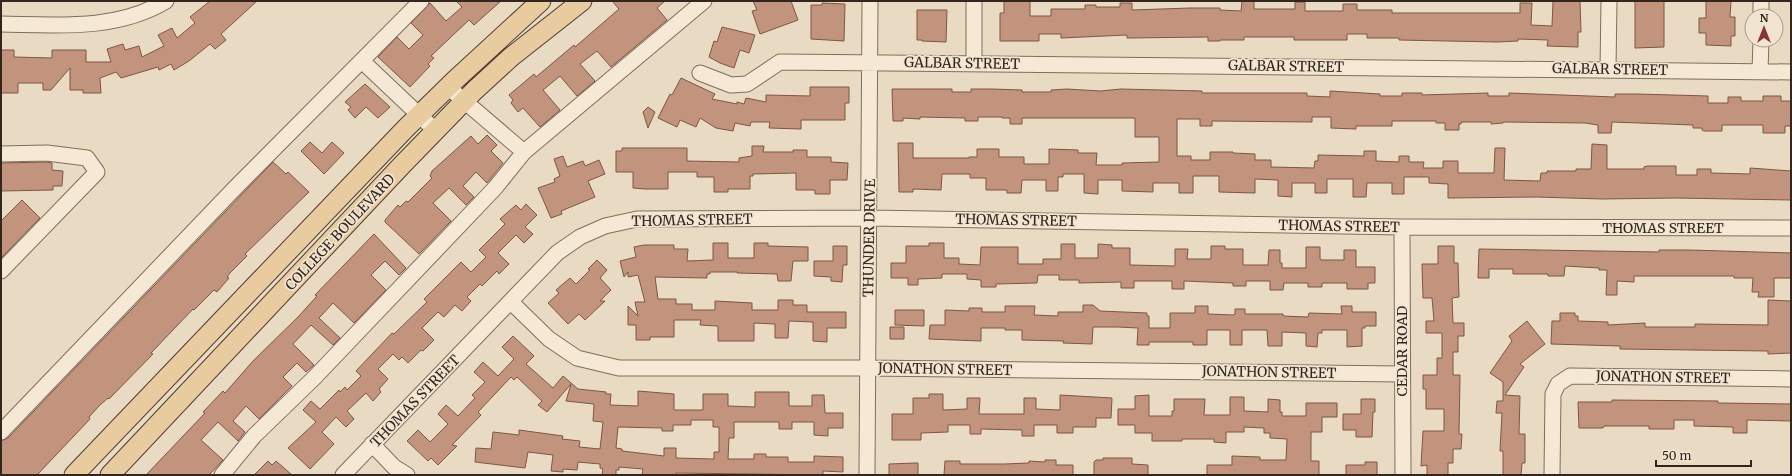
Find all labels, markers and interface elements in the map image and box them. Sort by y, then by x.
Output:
north arrow [1744,8,1784,48]
text: N [1760,11,1769,25]
street label: GALBAR STREET [904,53,1020,73]
street label: GALBAR STREET [1228,56,1344,76]
street label: GALBAR STREET [1552,59,1668,79]
street label: COLLEGE BOULEVARD [281,170,399,294]
street label: THUNDER DRIVE [859,179,879,297]
street label: THOMAS STREET [631,210,753,230]
street label: THOMAS STREET [955,210,1077,230]
street label: THOMAS STREET [1278,216,1400,236]
street label: THOMAS STREET [1602,219,1724,237]
street label: CEDAR ROAD [1393,305,1411,396]
street label: THOMAS STREET [366,351,464,451]
street label: JONATHON STREET [877,359,1013,379]
street label: JONATHON STREET [1201,362,1337,382]
street label: JONATHON STREET [1595,367,1731,387]
scale bar [1656,442,1751,468]
text: 50 m [1662,448,1691,463]

